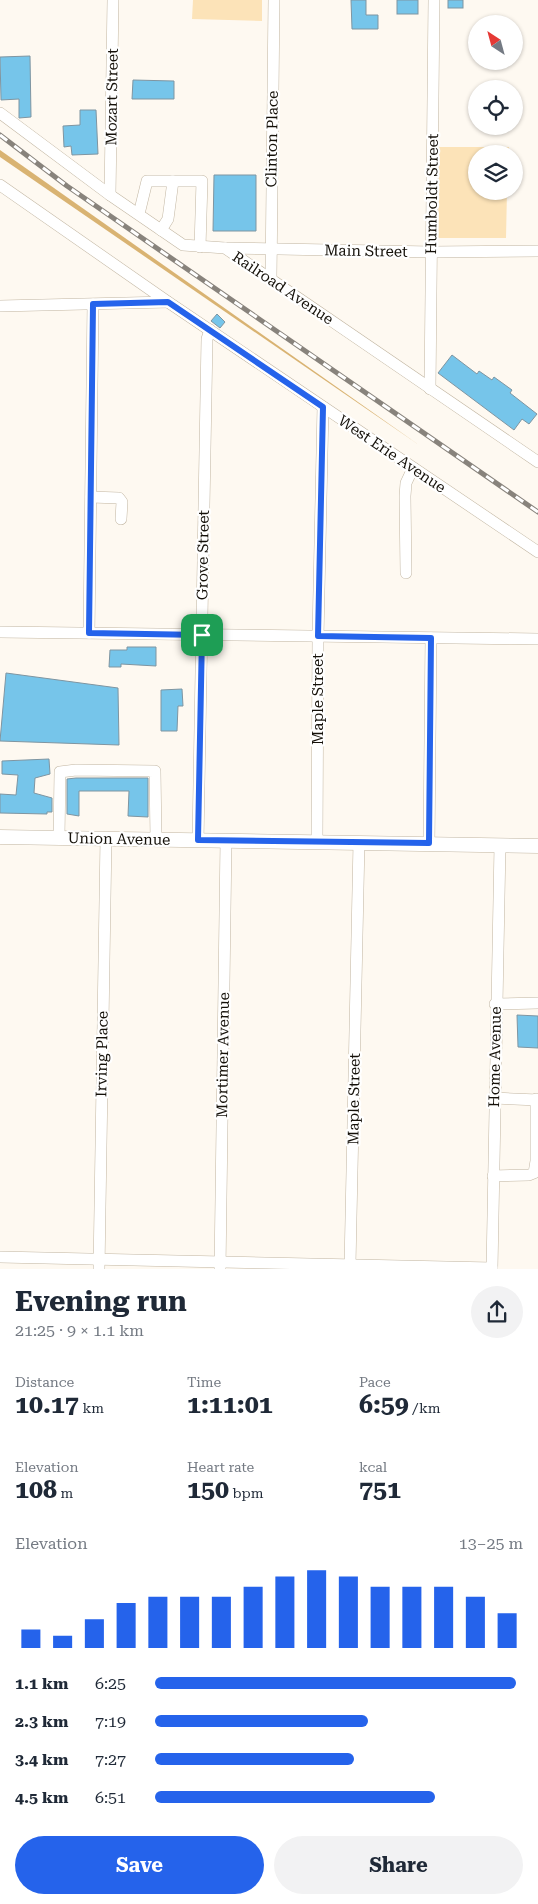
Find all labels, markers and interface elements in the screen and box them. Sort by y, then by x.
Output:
north arrow [468,15,522,70]
map controls [468,15,523,200]
street label: Mozart Street [102,48,122,146]
button: locate [468,80,523,135]
street label: Clinton Place [262,90,282,188]
street label: Humboldt Street [422,133,442,255]
button: layers [468,145,523,200]
street label: Main Street [324,241,408,261]
street label: Railroad Avenue [229,248,337,328]
street label: West Erie Avenue [335,411,449,497]
street label: Grove Street [193,509,213,600]
pin [181,614,223,656]
icon: arrive [188,621,216,649]
street label: Maple Street [309,653,327,745]
street label: Union Avenue [68,829,170,849]
street label: Mortimer Avenue [213,992,233,1118]
street label: Home Avenue [485,1006,505,1108]
street label: Irving Place [92,1011,112,1097]
street label: Maple Street [344,1053,364,1145]
text: Evening run [15,1285,187,1318]
button: share [471,1286,523,1338]
text: 21:25 · 9 × 1.1 km [15,1321,144,1340]
text: Distance [15,1374,74,1390]
text: Time [187,1374,221,1390]
text: Pace [359,1374,391,1390]
text: 10.17 [15,1390,79,1419]
text: 1:11:01 [187,1390,273,1419]
text: 6:59 [359,1390,409,1419]
text: km [79,1400,104,1416]
text: /km [409,1400,441,1416]
text: Elevation [15,1459,78,1475]
text: Heart rate [187,1459,254,1475]
text: kcal [359,1459,387,1475]
text: 108 [15,1475,57,1504]
text: 150 [187,1475,229,1504]
text: 751 [359,1475,401,1504]
text: m [57,1485,73,1501]
text: bpm [229,1485,264,1501]
text: Elevation [15,1534,88,1553]
text: 13–25 m [459,1534,523,1553]
text: 1.1 km [15,1674,68,1693]
text: 6:25 [95,1674,126,1693]
text: 2.3 km [15,1712,68,1731]
text: 7:19 [95,1712,126,1731]
text: 3.4 km [15,1750,68,1769]
text: 7:27 [95,1750,126,1769]
text: 4.5 km [15,1788,68,1807]
text: 6:51 [95,1788,126,1807]
button: Save [15,1836,264,1894]
button: Share [274,1836,523,1894]

